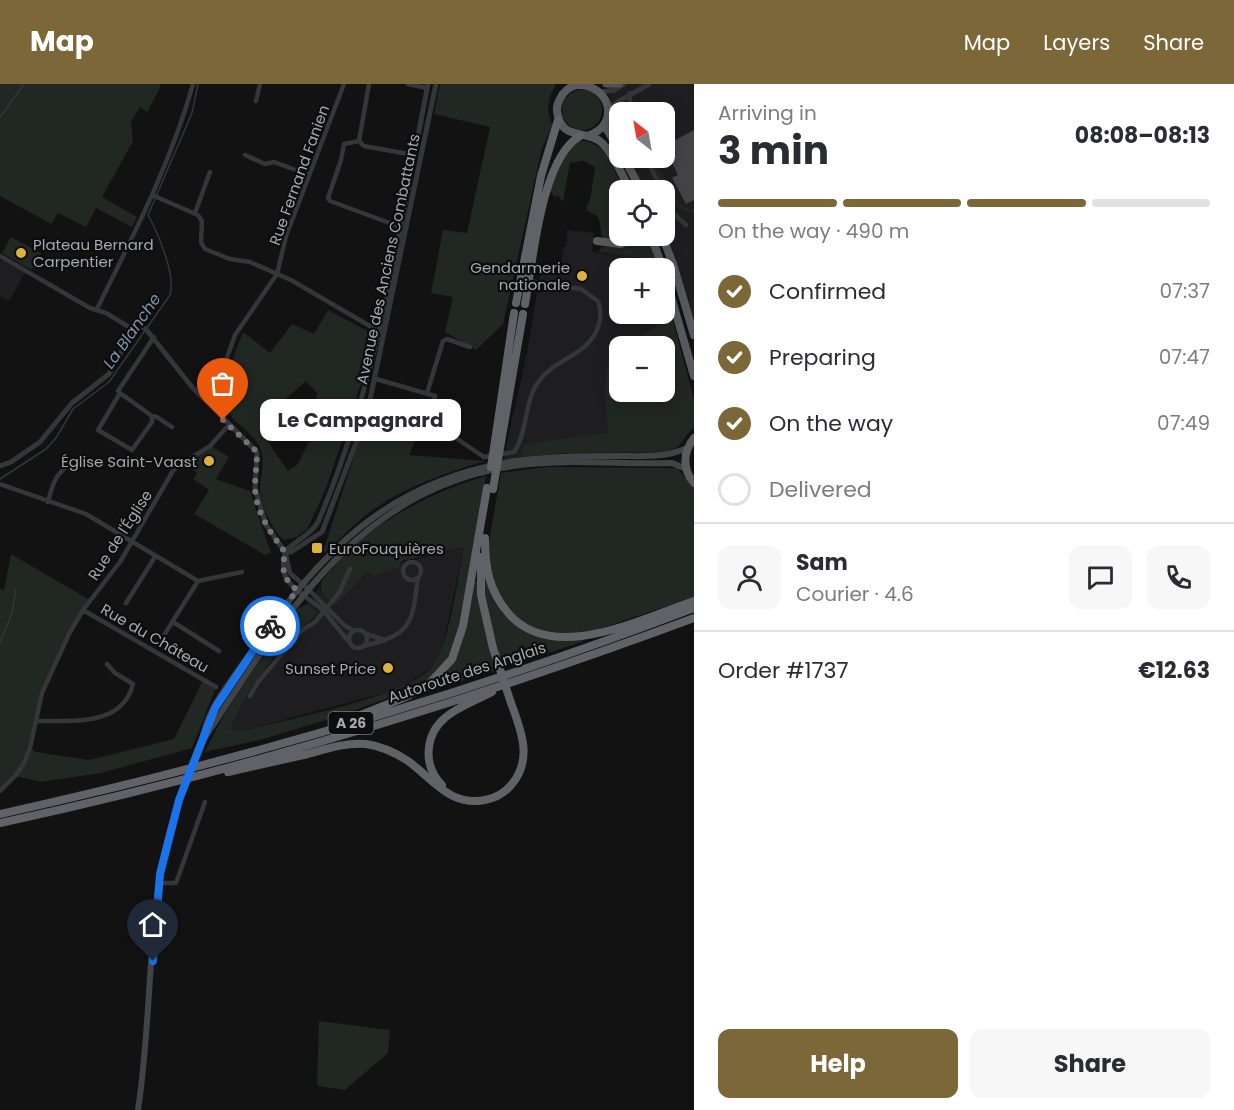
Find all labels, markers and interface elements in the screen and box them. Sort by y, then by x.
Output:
text: Map [30,22,94,61]
text: Map [964,28,1010,57]
text: Layers [1043,28,1110,57]
text: Share [1143,28,1204,57]
text: Arriving in [718,99,817,127]
street label: Rue Fernand Fanien [264,102,334,248]
north arrow [609,102,675,168]
map controls [609,102,675,402]
text: 08:08–08:13 [1075,120,1210,151]
text: 3 min [718,123,829,178]
street label: Avenue des Anciens Combattants [351,132,425,386]
button: locate [609,180,675,246]
text: On the way · 490 m [718,217,909,245]
place label: Plateau Bernard Carpentier [33,234,154,272]
marker: Plateau Bernard Carpentier [14,246,28,260]
place label: Gendarmerie nationale [470,257,570,295]
button: + [609,258,675,324]
marker: Gendarmerie nationale [575,269,589,283]
icon: check [718,275,751,308]
text: Confirmed [769,276,886,307]
text: 07:37 [1160,277,1210,305]
water label: La Blanche [98,289,166,373]
button: − [609,336,675,402]
icon: check [718,341,751,374]
text: Preparing [769,342,876,373]
text: 07:47 [1159,343,1210,371]
pin [197,358,248,420]
icon: bag [206,367,239,400]
callout: Le Campagnard [259,399,460,441]
text: Le Campagnard [277,406,444,434]
icon: check [718,407,751,440]
text: On the way [769,408,893,439]
text: 07:49 [1157,409,1210,437]
place label: Église Saint-Vaast [61,451,197,472]
marker: Église Saint-Vaast [202,454,216,468]
text: Delivered [769,474,872,505]
street label: Rue de l'Église [83,486,157,584]
place label: EuroFouquières [329,538,444,559]
marker: EuroFouquières [310,541,324,555]
button: person [718,546,781,609]
button: chat [1069,546,1132,609]
button: phone [1147,546,1210,609]
text: Sam [796,547,848,578]
text: Courier · 4.6 [796,580,914,608]
courier [240,596,300,656]
street label: Rue du Château [97,599,213,677]
icon: bike [254,610,287,643]
street label: Autoroute des Anglais [385,636,549,707]
text: Order #1737 [718,655,849,686]
text: €12.63 [1138,655,1210,686]
place label: Sunset Price [285,658,376,679]
marker: Sunset Price [381,661,395,675]
road number: A 26 [328,712,374,734]
pin [127,899,178,961]
icon: home [136,908,169,941]
button: Help [718,1029,958,1098]
button: Share [970,1029,1210,1098]

